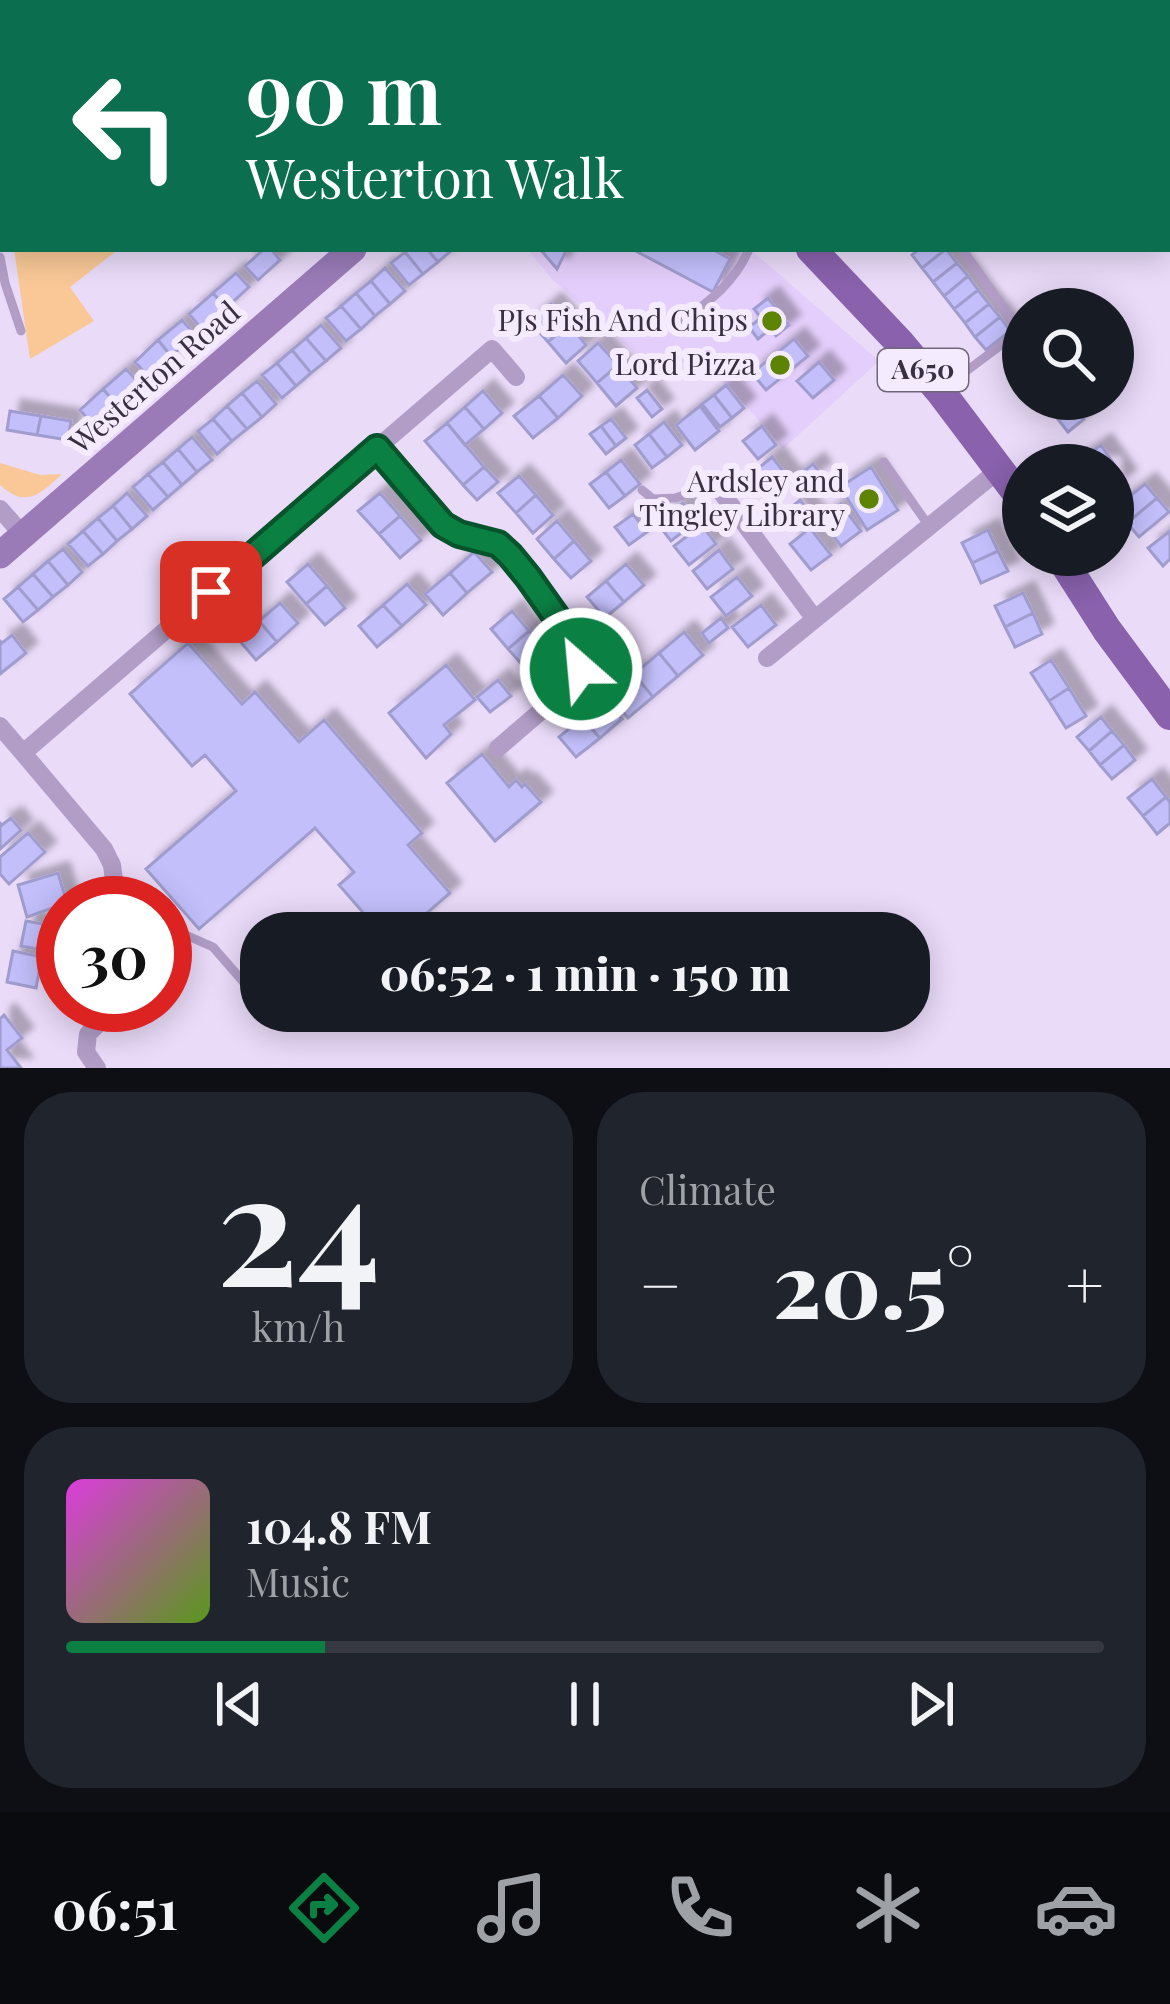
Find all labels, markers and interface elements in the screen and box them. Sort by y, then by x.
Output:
text: 90 m [246,34,442,146]
icon: left [48,48,204,204]
text: Westerton Walk [246,141,624,213]
map controls [1002,288,1134,576]
button: search [1002,288,1134,420]
street label: Westerton Road [59,291,247,462]
place label: PJs Fish And Chips [497,299,748,339]
marker: PJs Fish And Chips [759,308,785,334]
place label: Lord Pizza [614,343,756,383]
road number: A650 [878,349,968,391]
marker: Lord Pizza [767,352,793,378]
button: layers [1002,444,1134,576]
place label: Ardsley and Tingley Library [639,460,845,534]
marker: Ardsley and Tingley Library [856,486,882,512]
pin [160,541,262,643]
icon: arrive [178,559,244,625]
position arrow [518,606,644,732]
speed limit sign: 30 [36,876,192,1032]
text: 06:52 · 1 min · 150 m [380,942,790,1002]
text: 24 [217,1118,380,1326]
text: Climate [639,1163,776,1215]
text: 20.5° [773,1222,974,1342]
text: − [639,1239,682,1327]
text: + [1065,1239,1104,1327]
text: km/h [252,1300,345,1352]
text: 104.8 FM [246,1495,432,1555]
text: Music [246,1555,350,1607]
icon: previous [206,1671,272,1737]
icon: pause [552,1671,618,1737]
icon: next [898,1671,964,1737]
icon: directions [282,1866,366,1950]
icon: music [470,1866,554,1950]
icon: phone [658,1866,742,1950]
icon: climate [846,1866,930,1950]
icon: car [1034,1866,1118,1950]
text: 06:51 [52,1872,178,1944]

